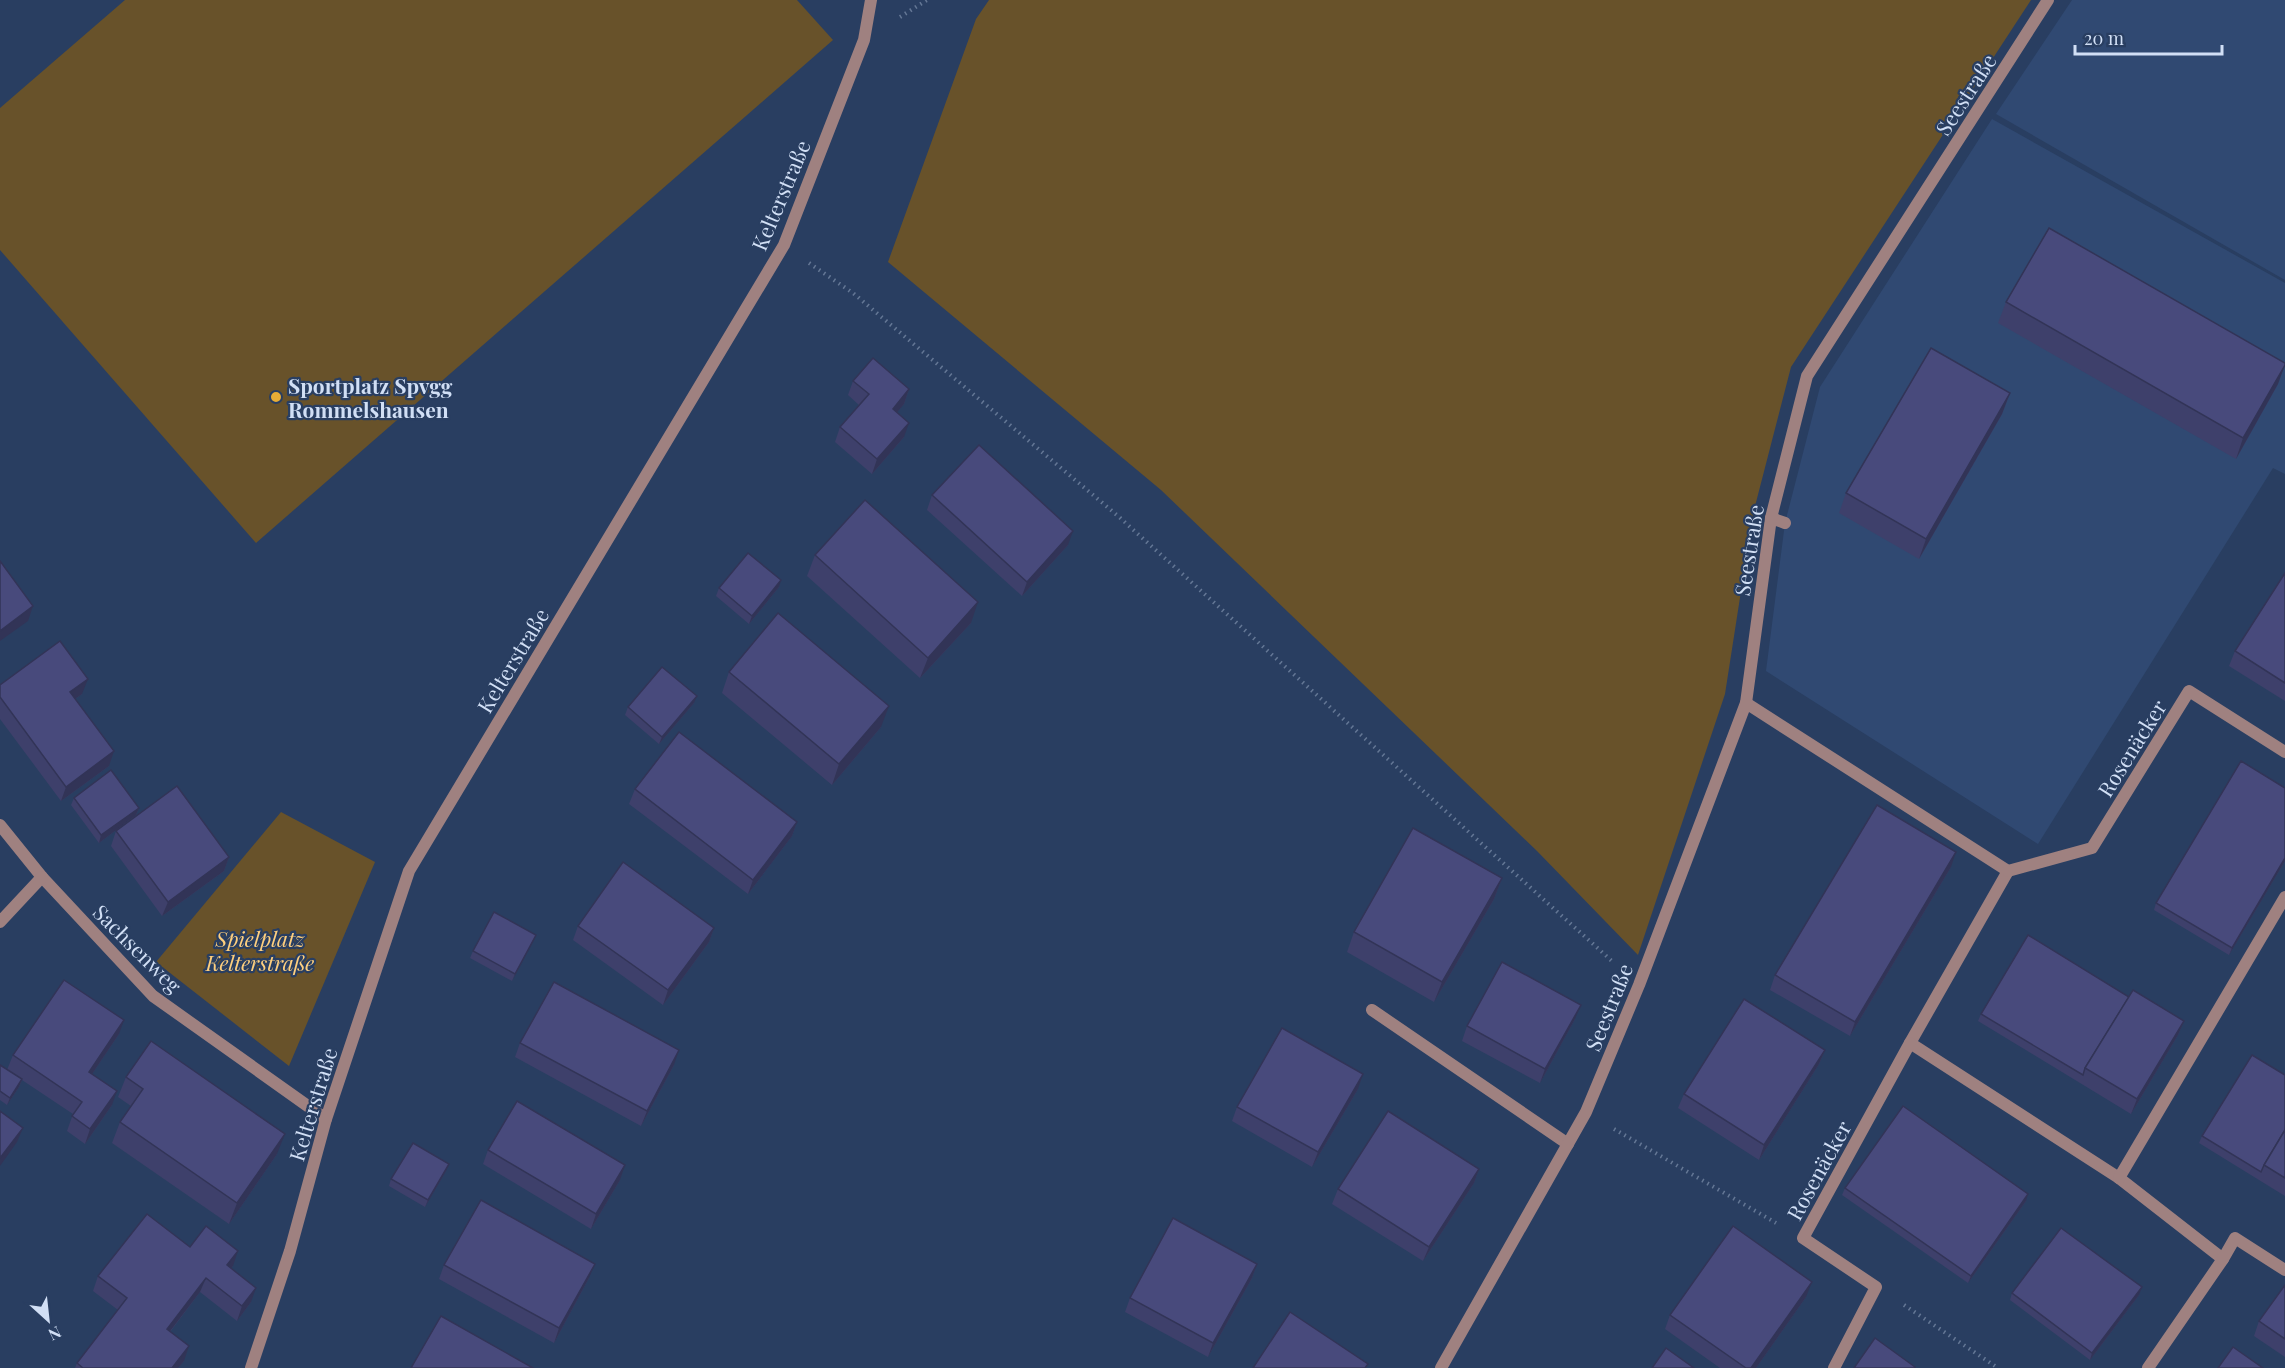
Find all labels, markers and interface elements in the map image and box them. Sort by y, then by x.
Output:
scale bar [2075,18,2222,56]
text: 20 m [2084,26,2124,50]
street label: Seestraße [1928,48,2002,140]
street label: Kelterstraße [744,136,816,254]
place label: Sportplatz Spvgg Rommelshausen [288,371,453,423]
marker: Sportplatz Spvgg Rommelshausen [269,390,283,404]
street label: Seestraße [1727,502,1769,598]
street label: Kelterstraße [470,603,554,717]
street label: Rosenäcker [2090,694,2172,802]
street label: Sachsenweg [88,898,188,998]
park label: Spielplatz Kelterstraße [205,924,314,976]
street label: Seestraße [1578,959,1638,1055]
street label: Kelterstraße [281,1044,343,1164]
street label: Rosenäcker [1779,1115,1857,1225]
north arrow [18,1290,78,1350]
text: N [45,1322,65,1346]

